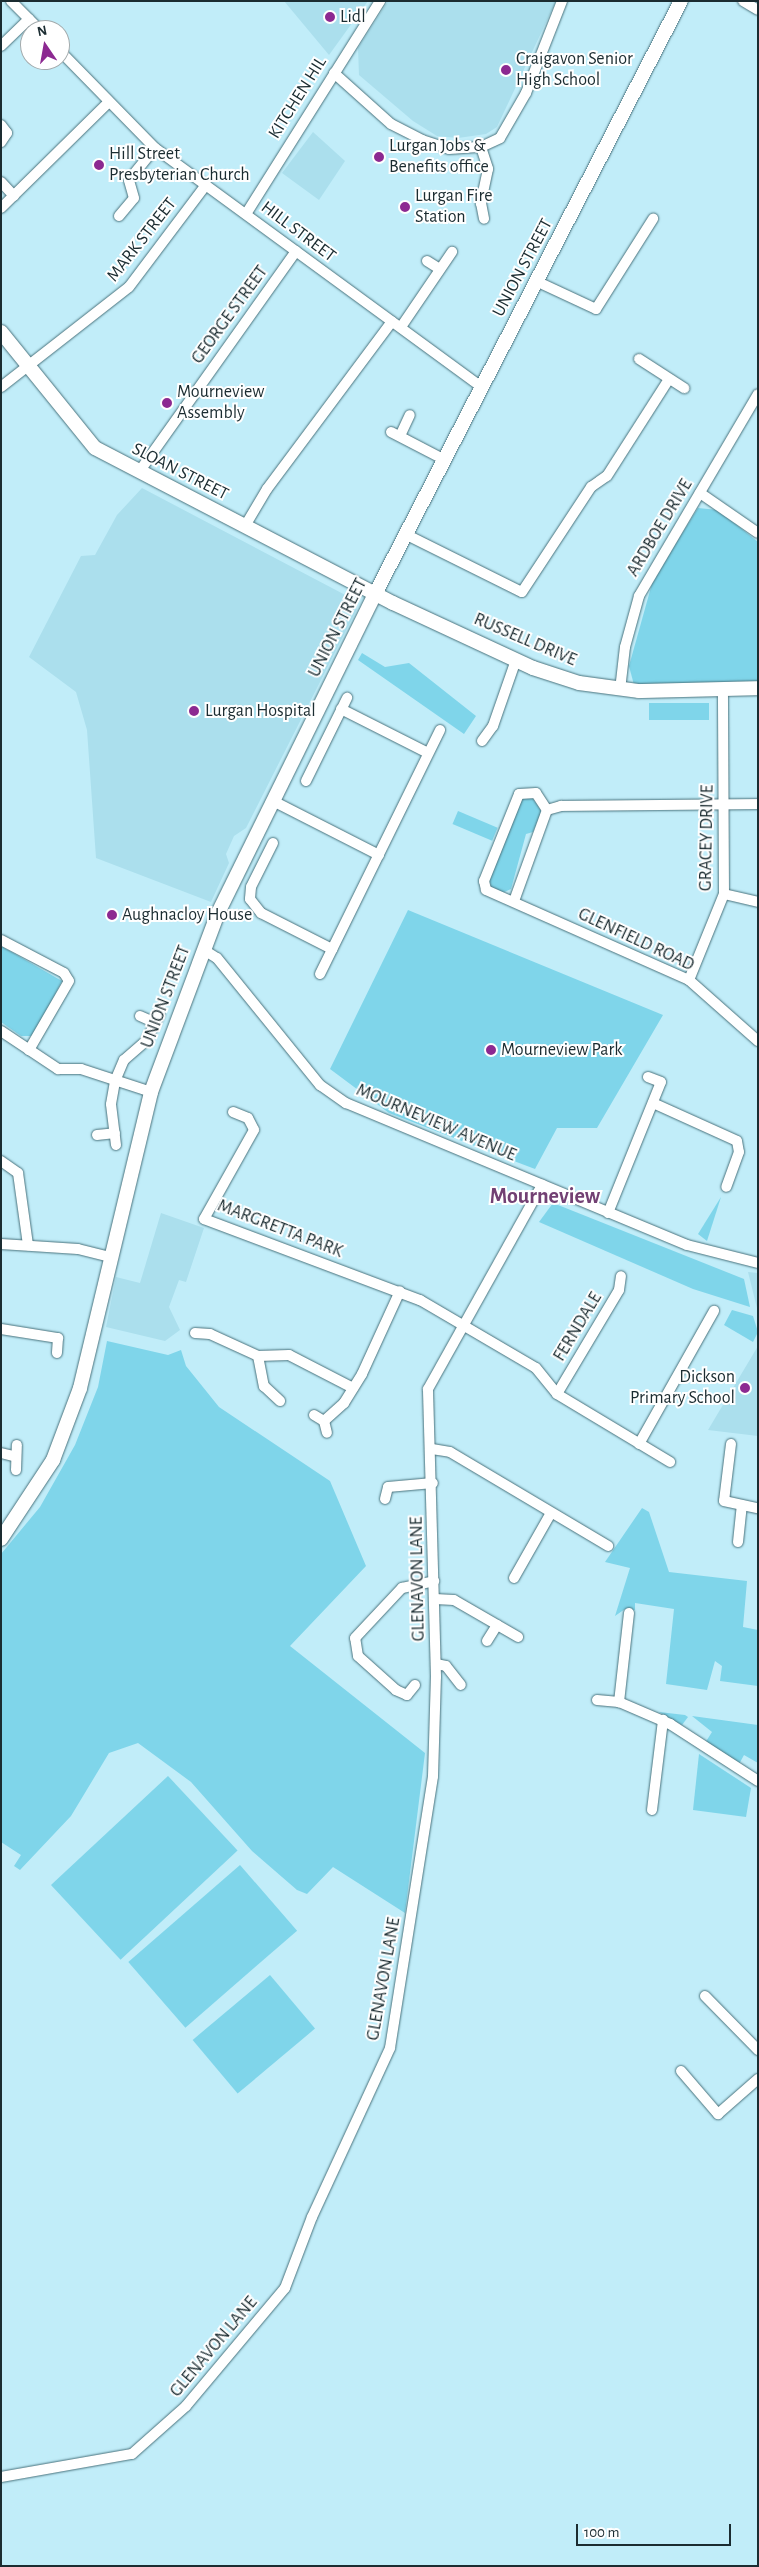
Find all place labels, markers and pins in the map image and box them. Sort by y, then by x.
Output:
place label: Lidl [340,6,366,28]
marker: Lidl [324,11,336,23]
place label: Craigavon Senior High School [516,49,633,92]
marker: Craigavon Senior High School [500,64,512,76]
place label: Lurgan Jobs & Benefits office [389,136,489,178]
place label: Hill Street Presbyterian Church [109,144,250,186]
marker: Lurgan Jobs & Benefits office [373,151,385,163]
marker: Hill Street Presbyterian Church [93,159,105,171]
place label: Lurgan Fire Station [415,186,492,228]
marker: Lurgan Fire Station [399,201,411,213]
place label: Mourneview Assembly [177,382,264,424]
marker: Mourneview Assembly [161,397,173,409]
place label: Lurgan Hospital [205,700,316,722]
marker: Lurgan Hospital [187,704,201,718]
place label: Aughnacloy House [122,904,252,926]
marker: Aughnacloy House [106,909,118,921]
place label: Mourneview Park [501,1039,623,1061]
marker: Mourneview Park [485,1044,497,1056]
place label: Dickson Primary School [630,1367,735,1410]
marker: Dickson Primary School [739,1382,751,1394]

